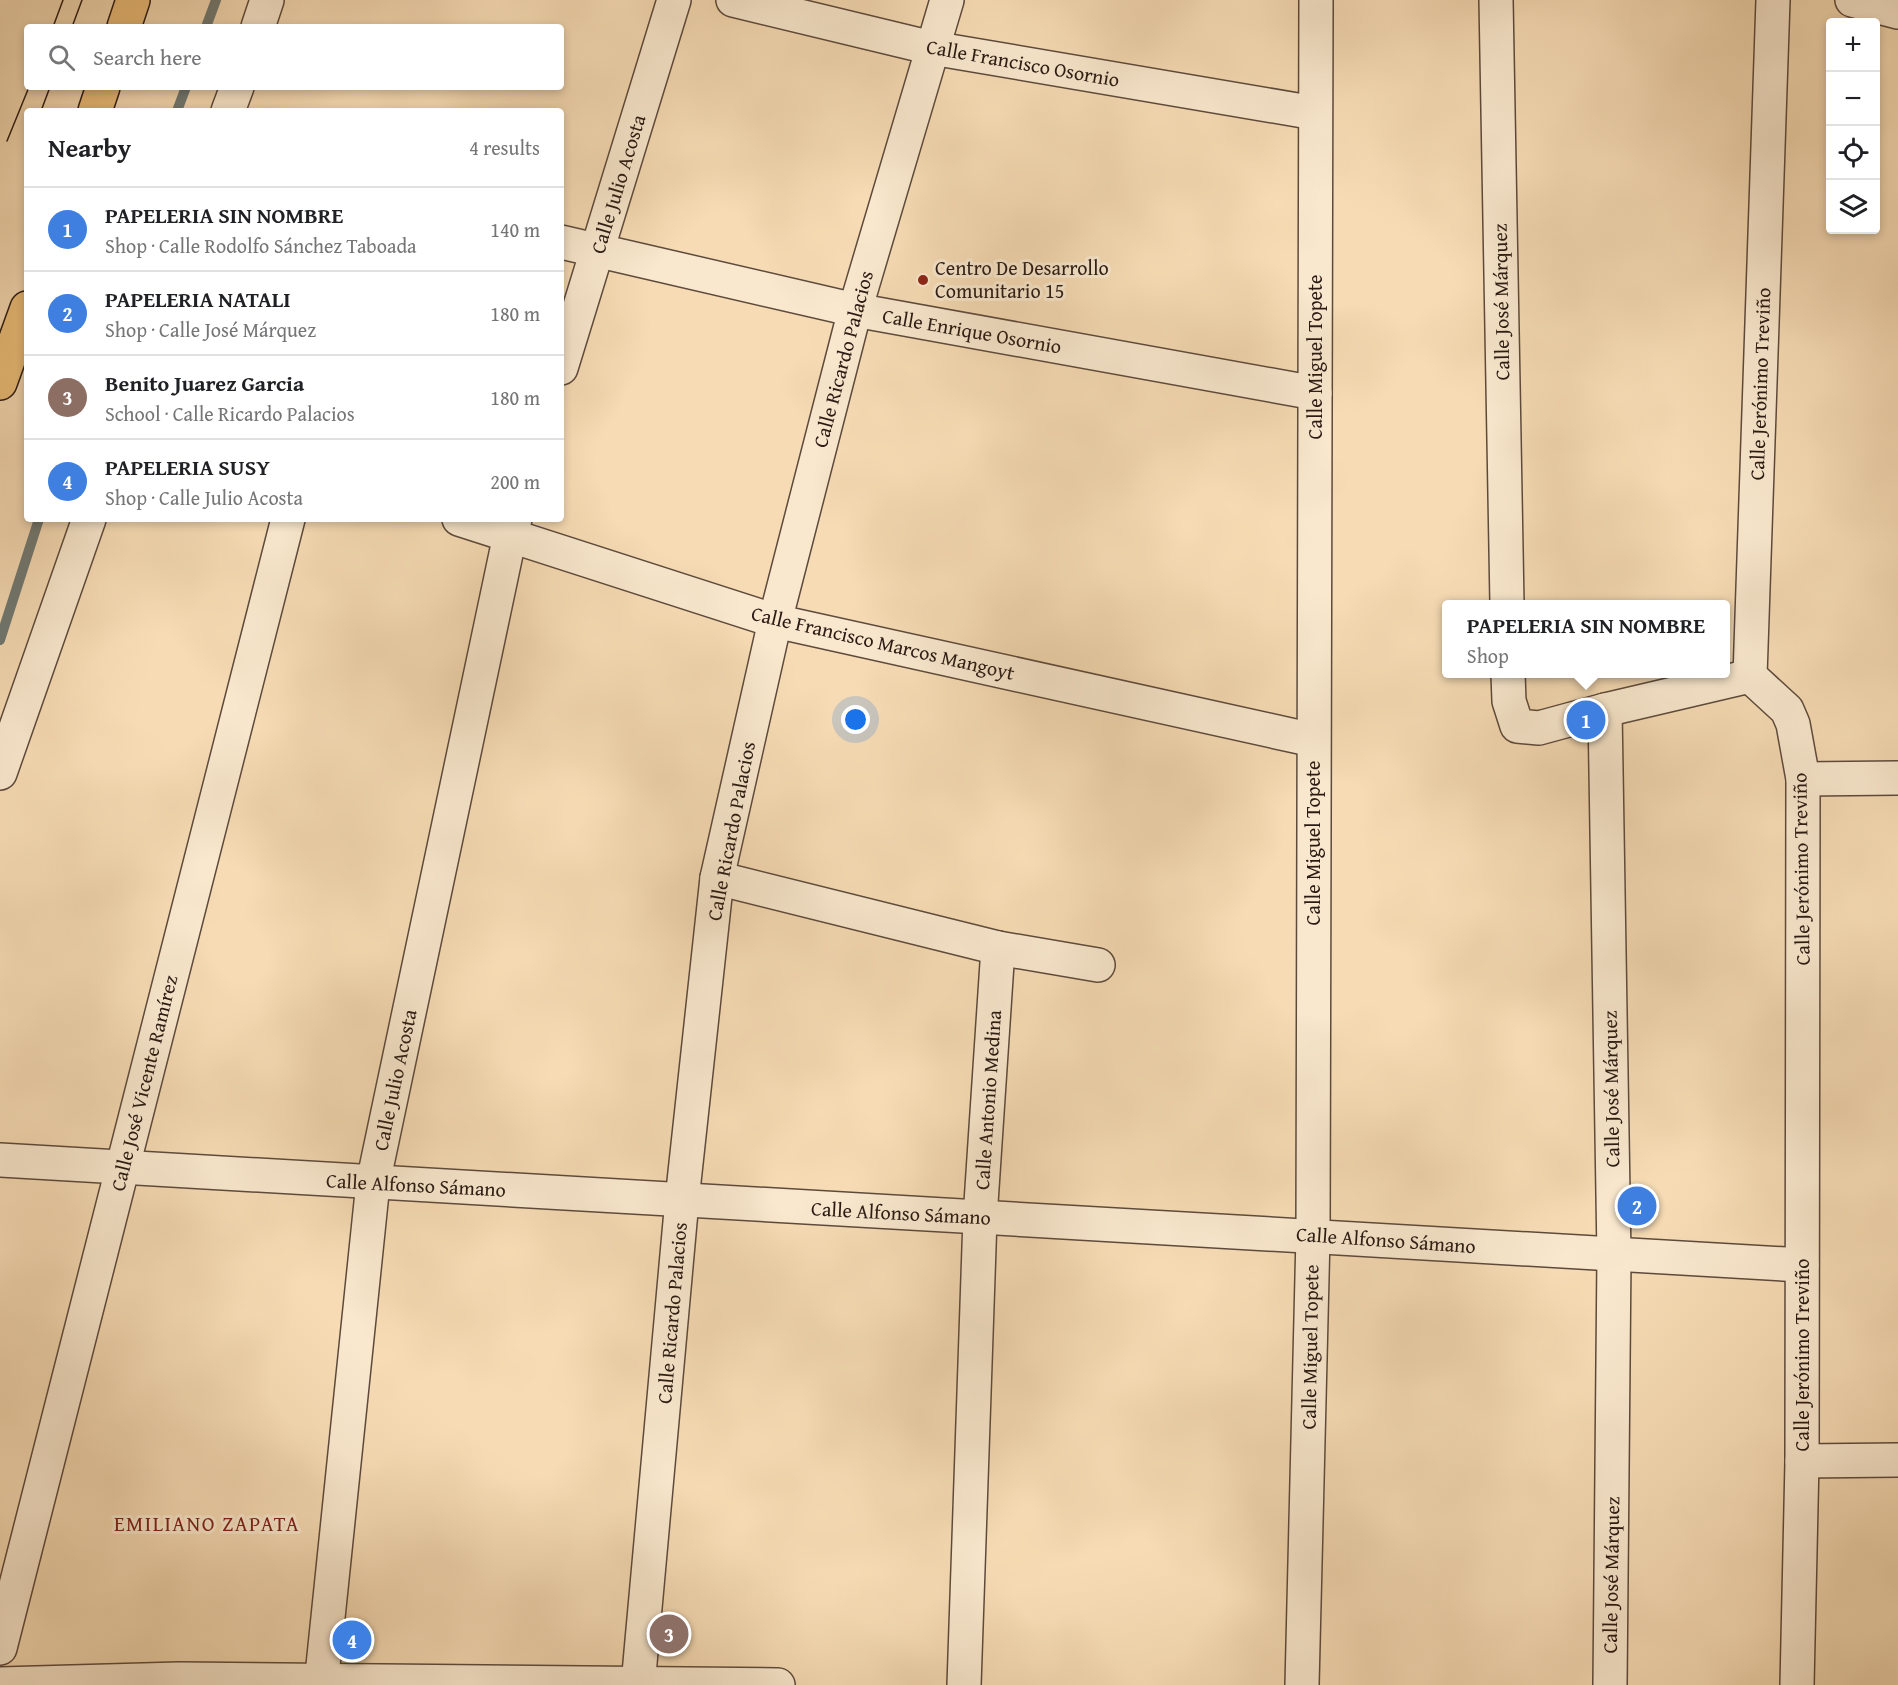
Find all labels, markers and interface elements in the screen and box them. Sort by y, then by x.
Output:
map controls [1826,18,1880,234]
button: + [1826,18,1880,72]
search box [24,24,564,90]
street label: Calle Francisco Osornio [924,31,1122,94]
icon: search [45,41,78,74]
text: Search here [93,41,202,73]
button: − [1826,72,1880,126]
street label: Calle Julio Acosta [583,110,653,257]
button: locate [1826,126,1880,180]
text: Nearby [48,128,131,167]
text: 4 results [469,133,540,162]
button: layers [1826,180,1880,234]
text: PAPELERIA SIN NOMBRE [105,199,343,231]
text: 1 [62,215,73,244]
text: 140 m [490,215,540,244]
street label: Calle José Márquez [1485,223,1516,381]
text: Shop · Calle Rodolfo Sánchez Taboada [105,231,417,260]
place label: Centro De Desarrollo Comunitario 15 [935,253,1109,305]
street label: Calle Ricardo Palacios [805,267,880,451]
marker: Centro De Desarrollo Comunitario 15 [916,273,930,287]
street label: Calle Miguel Topete [1300,275,1329,439]
text: PAPELERIA NATALI [105,283,291,315]
street label: Calle Jerónimo Treviño [1742,287,1777,481]
text: 2 [62,299,73,328]
text: 180 m [490,299,540,328]
street label: Calle Enrique Osornio [880,300,1064,361]
text: Shop · Calle José Márquez [105,315,316,344]
text: Benito Juarez Garcia [105,367,304,399]
text: 3 [62,383,73,412]
text: 180 m [490,383,540,412]
text: School · Calle Ricardo Palacios [105,399,355,428]
text: PAPELERIA SUSY [105,451,270,483]
text: 4 [62,467,73,496]
text: 200 m [490,467,540,496]
text: Shop · Calle Julio Acosta [105,483,303,512]
street label: Calle Francisco Marcos Mangoyt [749,598,1018,687]
popup [1442,600,1730,678]
text: PAPELERIA SIN NOMBRE [1467,609,1705,641]
text: Shop [1467,641,1509,670]
pin: 1 [1566,698,1606,742]
your location [841,705,870,734]
street label: Calle Ricardo Palacios [699,739,762,923]
street label: Calle Miguel Topete [1298,761,1327,925]
street label: Calle Jerónimo Treviño [1784,772,1817,966]
street label: Calle José Vicente Ramírez [103,972,184,1194]
street label: Calle Julio Acosta [365,1006,424,1153]
street label: Calle Antonio Medina [967,1009,1008,1191]
street label: Calle José Márquez [1595,1010,1626,1168]
street label: Calle Alfonso Sámano [325,1165,507,1204]
pin: 2 [1618,1184,1656,1228]
street label: Calle Alfonso Sámano [810,1193,992,1232]
street label: Calle Alfonso Sámano [1295,1219,1477,1260]
street label: Calle Ricardo Palacios [649,1221,694,1405]
street label: Calle Jerónimo Treviño [1787,1259,1816,1451]
street label: Calle Miguel Topete [1294,1264,1325,1430]
street label: Calle José Márquez [1595,1496,1626,1654]
district label: EMILIANO ZAPATA [114,1508,300,1539]
pin: 3 [650,1612,688,1656]
pin: 4 [332,1618,372,1662]

